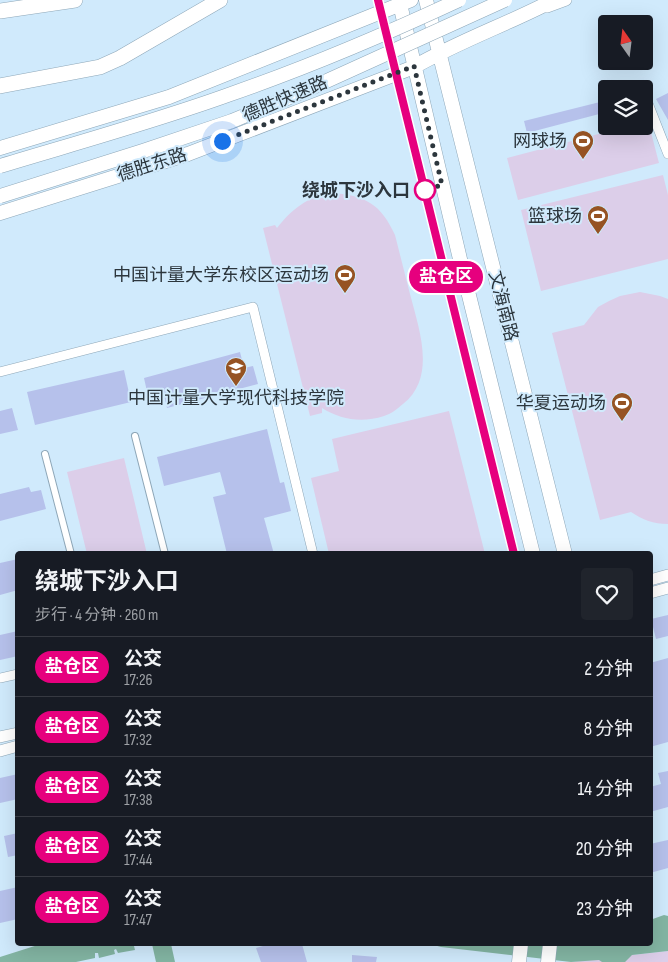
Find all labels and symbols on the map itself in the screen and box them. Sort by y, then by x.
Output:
north arrow [598,15,652,70]
street label: 德胜快速路 [239,72,331,126]
your location [210,129,235,154]
sports icon: 网球场 [571,129,595,160]
place label: 网球场 [513,131,567,152]
street label: 德胜东路 [115,144,189,186]
marker: 绕城下沙入口 [414,179,436,201]
place label: 绕城下沙入口 [302,180,410,201]
sports icon: 篮球场 [586,204,610,235]
place label: 篮球场 [528,206,582,227]
line badge: 盐仓区 [417,261,475,293]
sports icon: 中国计量大学东校区运动场 [333,263,357,294]
place label: 中国计量大学东校区运动场 [113,265,329,286]
street label: 文海南路 [484,269,522,343]
school or university icon: 中国计量大学现代科技学院 [224,356,248,387]
place label: 中国计量大学现代科技学院 [128,388,344,409]
sports icon: 华夏运动场 [610,391,634,422]
place label: 华夏运动场 [516,393,606,414]

